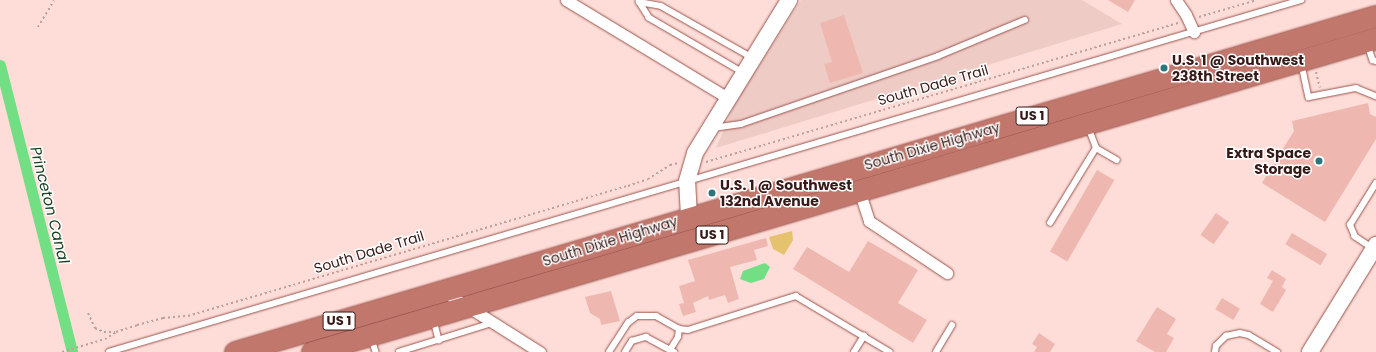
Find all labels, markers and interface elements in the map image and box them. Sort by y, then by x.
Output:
place label: U.S. 1 @ Southwest 238th Street [1172,52,1304,84]
street label: South Dade Trail [876,61,990,109]
marker: U.S. 1 @ Southwest 238th Street [1159,63,1169,73]
road number: US 1 [1015,105,1049,127]
street label: South Dixie Highway [862,119,1002,173]
water label: Princeton Canal [27,144,73,266]
place label: Extra Space Storage [1226,145,1311,178]
marker: Extra Space Storage [1314,156,1324,166]
place label: U.S. 1 @ Southwest 132nd Avenue [720,177,852,210]
marker: U.S. 1 @ Southwest 132nd Avenue [707,188,717,198]
street label: South Dixie Highway [540,212,680,270]
road number: US 1 [695,224,729,246]
street label: South Dade Trail [312,227,426,277]
road number: US 1 [322,310,356,332]

